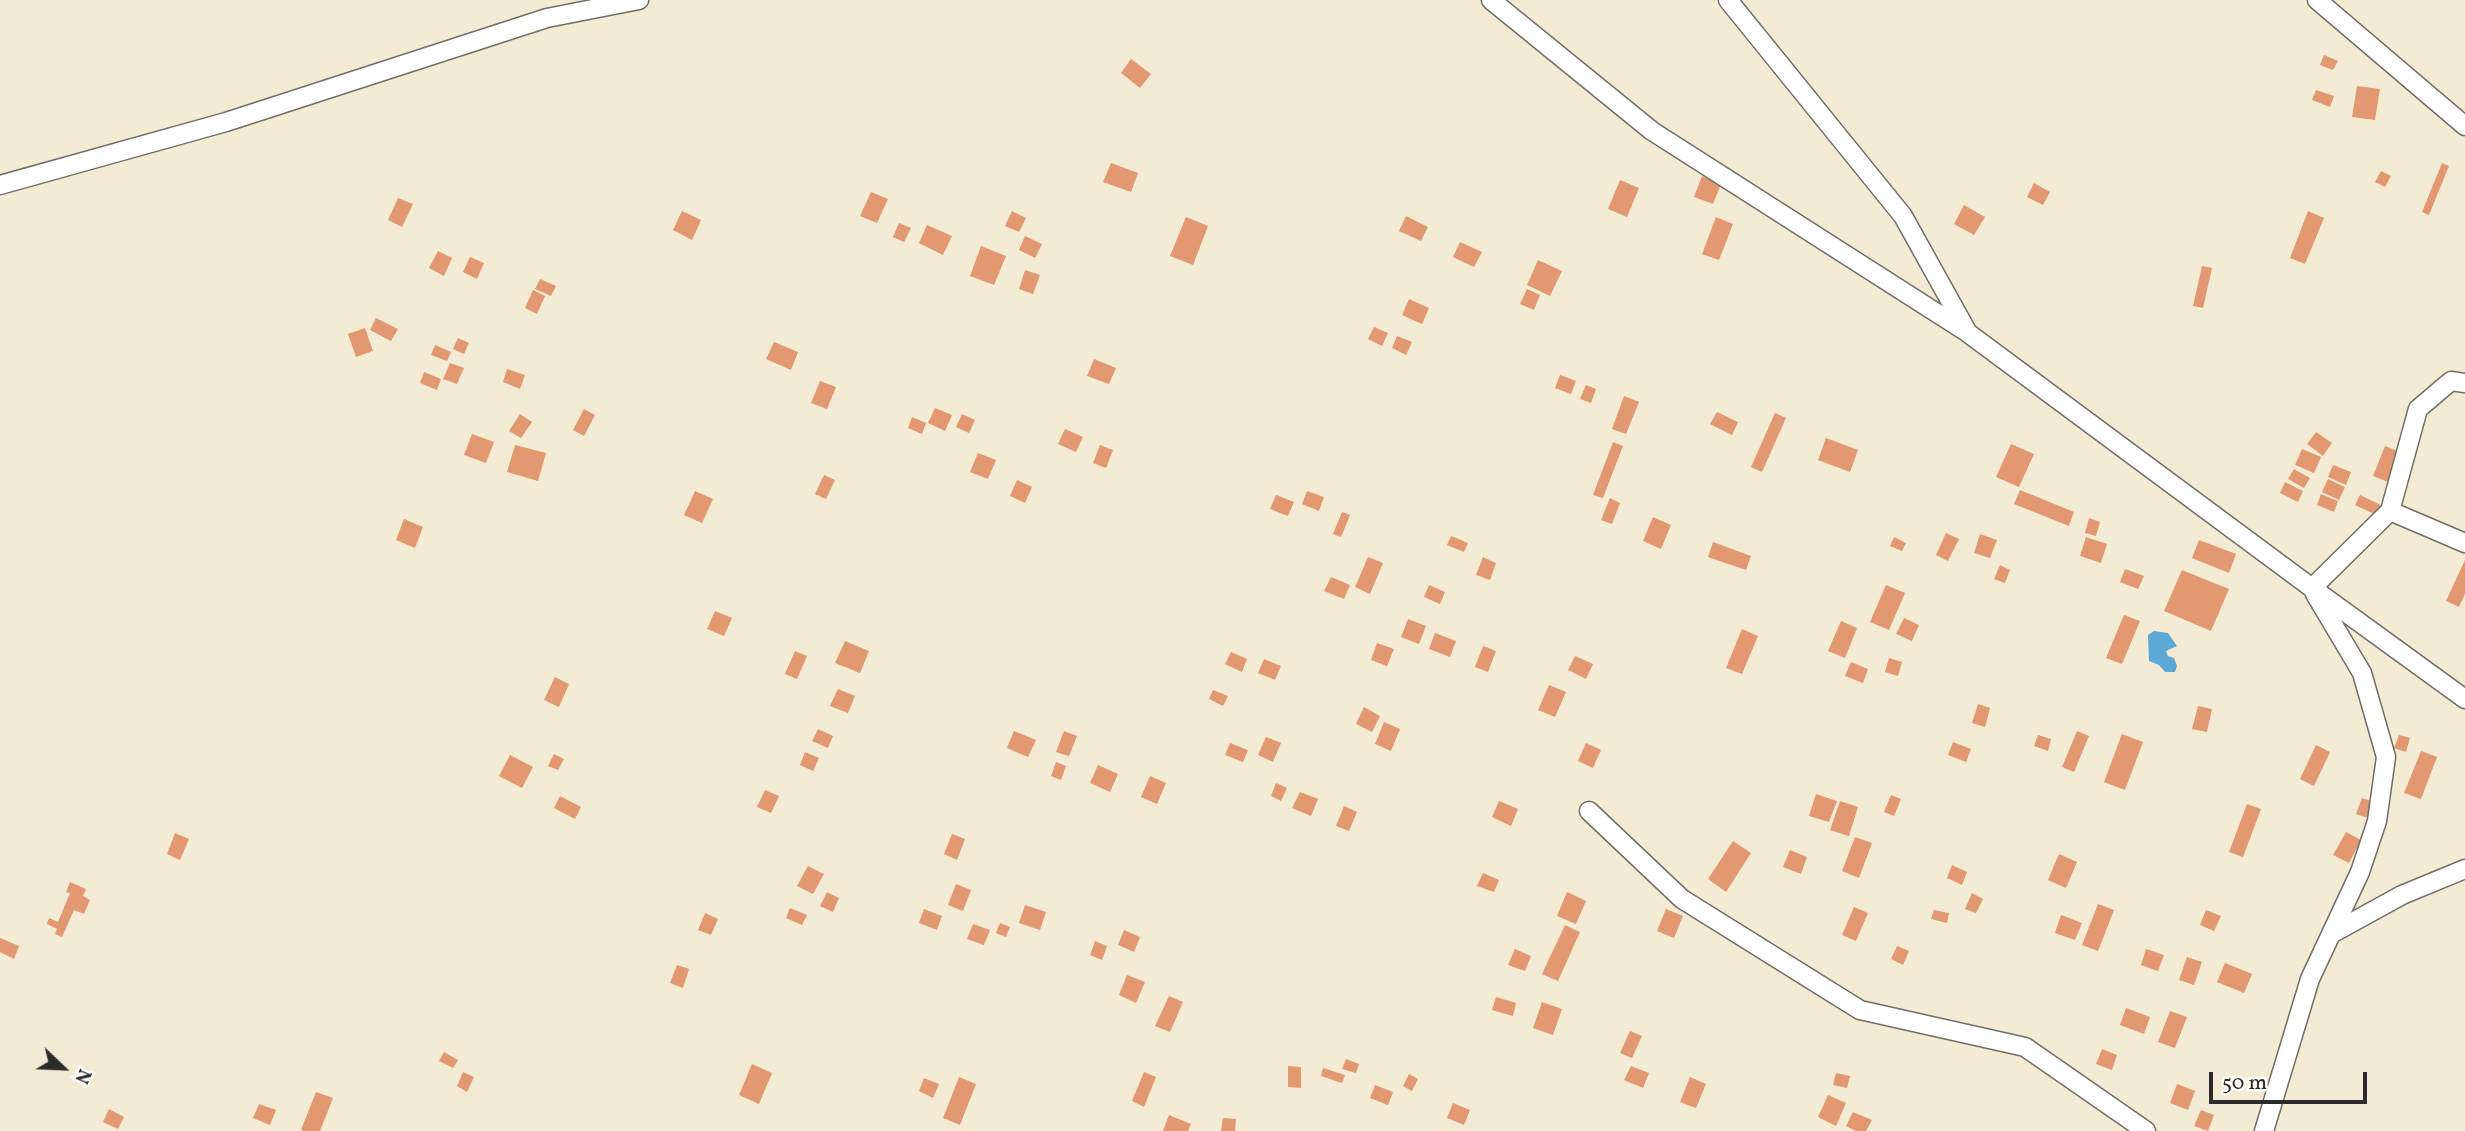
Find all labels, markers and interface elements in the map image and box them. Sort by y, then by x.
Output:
north arrow [28,1033,98,1103]
scale bar [2213,1058,2370,1102]
text: N [68,1065,97,1088]
text: 50 m [2222,1069,2267,1098]

